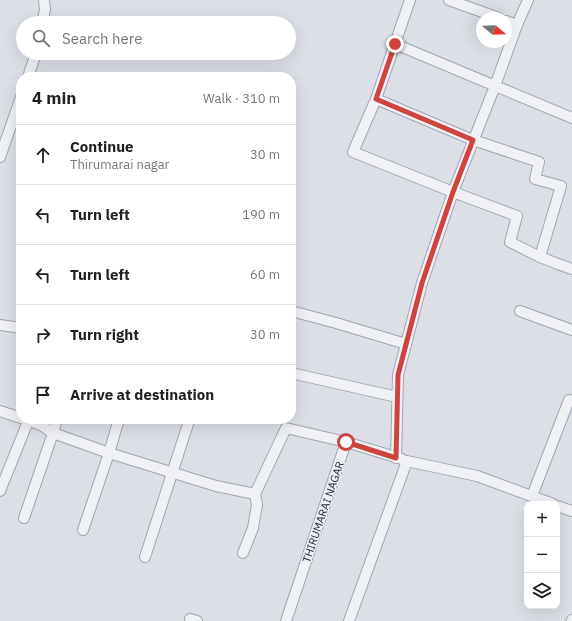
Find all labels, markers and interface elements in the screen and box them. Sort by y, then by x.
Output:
north arrow [476,12,512,48]
search box [16,16,296,60]
icon: search [30,27,52,49]
text: Search here [62,29,142,48]
route end [386,35,404,53]
text: 4 min [32,87,76,109]
text: Walk · 310 m [203,90,280,107]
text: Continue [70,137,134,156]
icon: ahead [32,144,54,166]
text: 30 m [250,146,280,163]
text: Thirumarai nagar [70,156,169,173]
icon: left [32,204,54,226]
text: Turn left [70,205,130,224]
text: 190 m [242,206,280,223]
icon: left [32,264,54,286]
text: Turn left [70,265,130,284]
text: 60 m [250,266,280,283]
icon: right [32,324,54,346]
text: Turn right [70,325,139,344]
text: 30 m [250,326,280,343]
icon: arrive [32,384,54,406]
text: Arrive at destination [70,385,214,404]
route start [337,433,355,451]
street label: THIRUMARAI NAGAR [299,459,347,565]
map controls [524,501,560,609]
button: + [524,501,560,537]
button: − [524,537,560,573]
button: layers [524,573,560,609]

